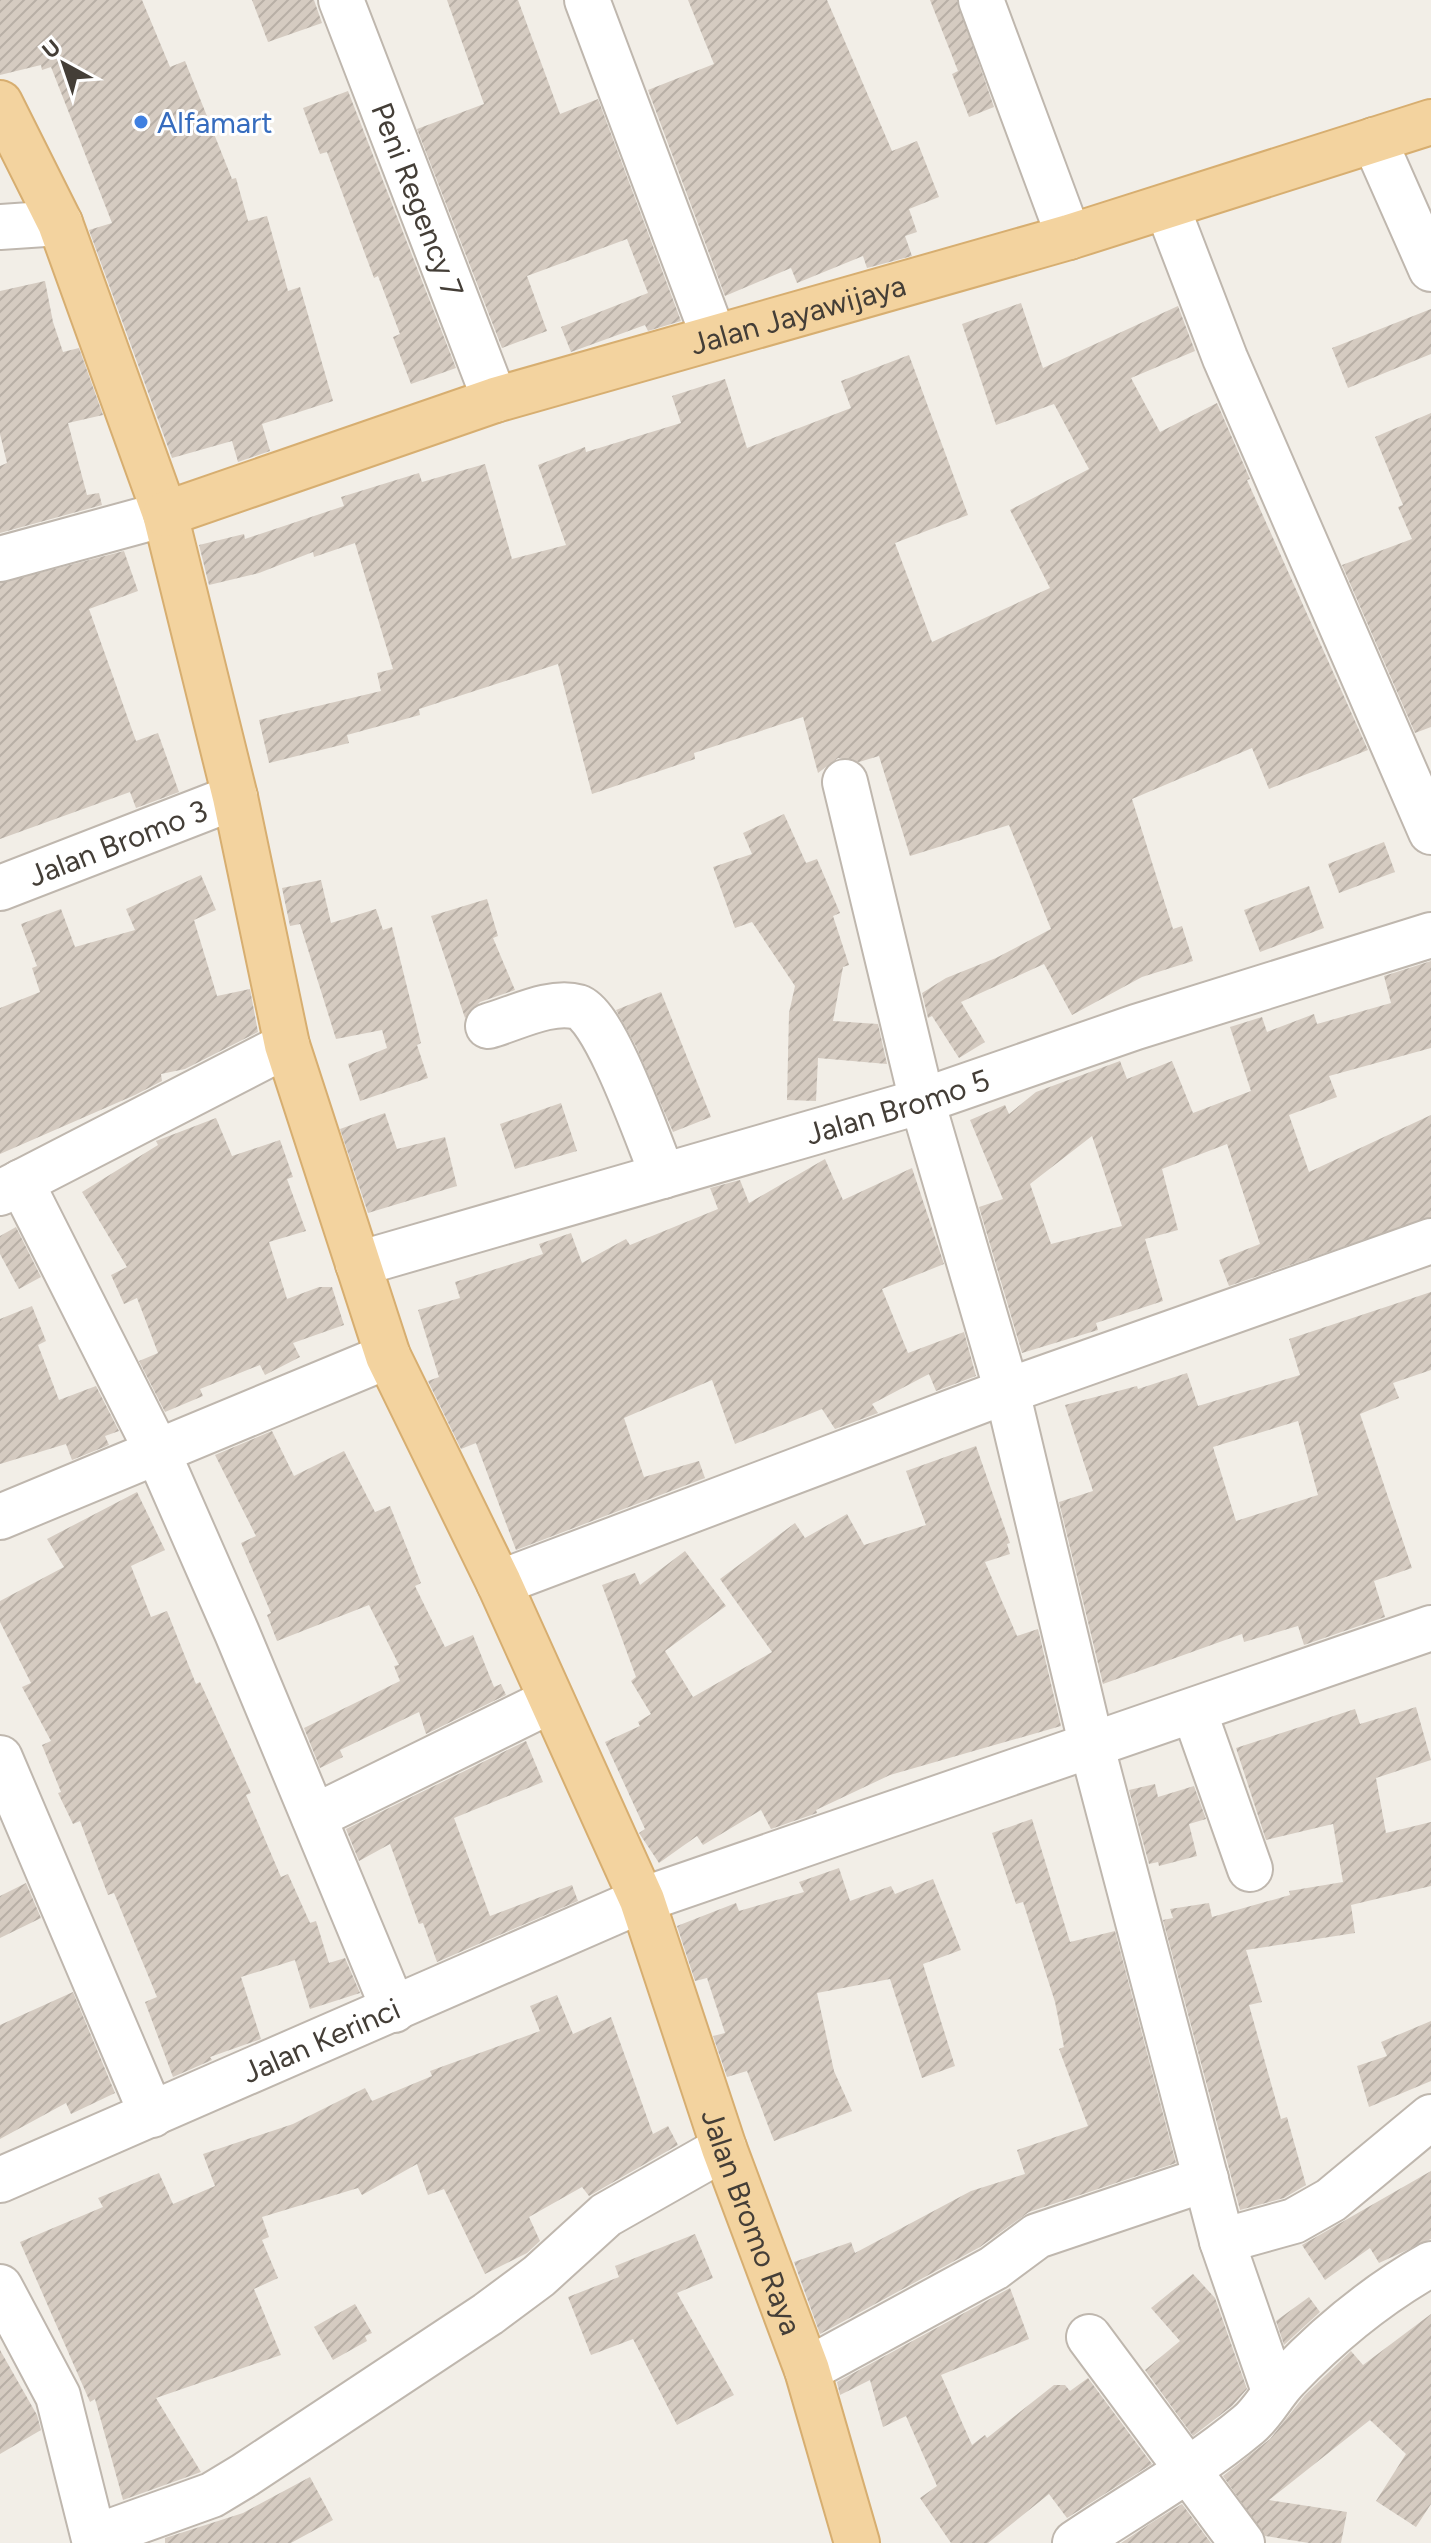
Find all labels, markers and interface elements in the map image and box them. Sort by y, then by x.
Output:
north arrow [24,24,104,104]
text: U [37,34,66,64]
street label: Peni Regency 7 [364,97,472,302]
place label: Alfamart [157,104,273,141]
marker: Alfamart [132,113,150,131]
street label: Jalan Jayawijaya [686,266,910,362]
street label: Jalan Bromo 3 [22,791,213,894]
street label: Jalan Bromo 5 [801,1061,994,1152]
street label: Jalan Kerinci [236,1989,405,2091]
street label: Jalan Bromo Raya [694,2104,811,2340]

